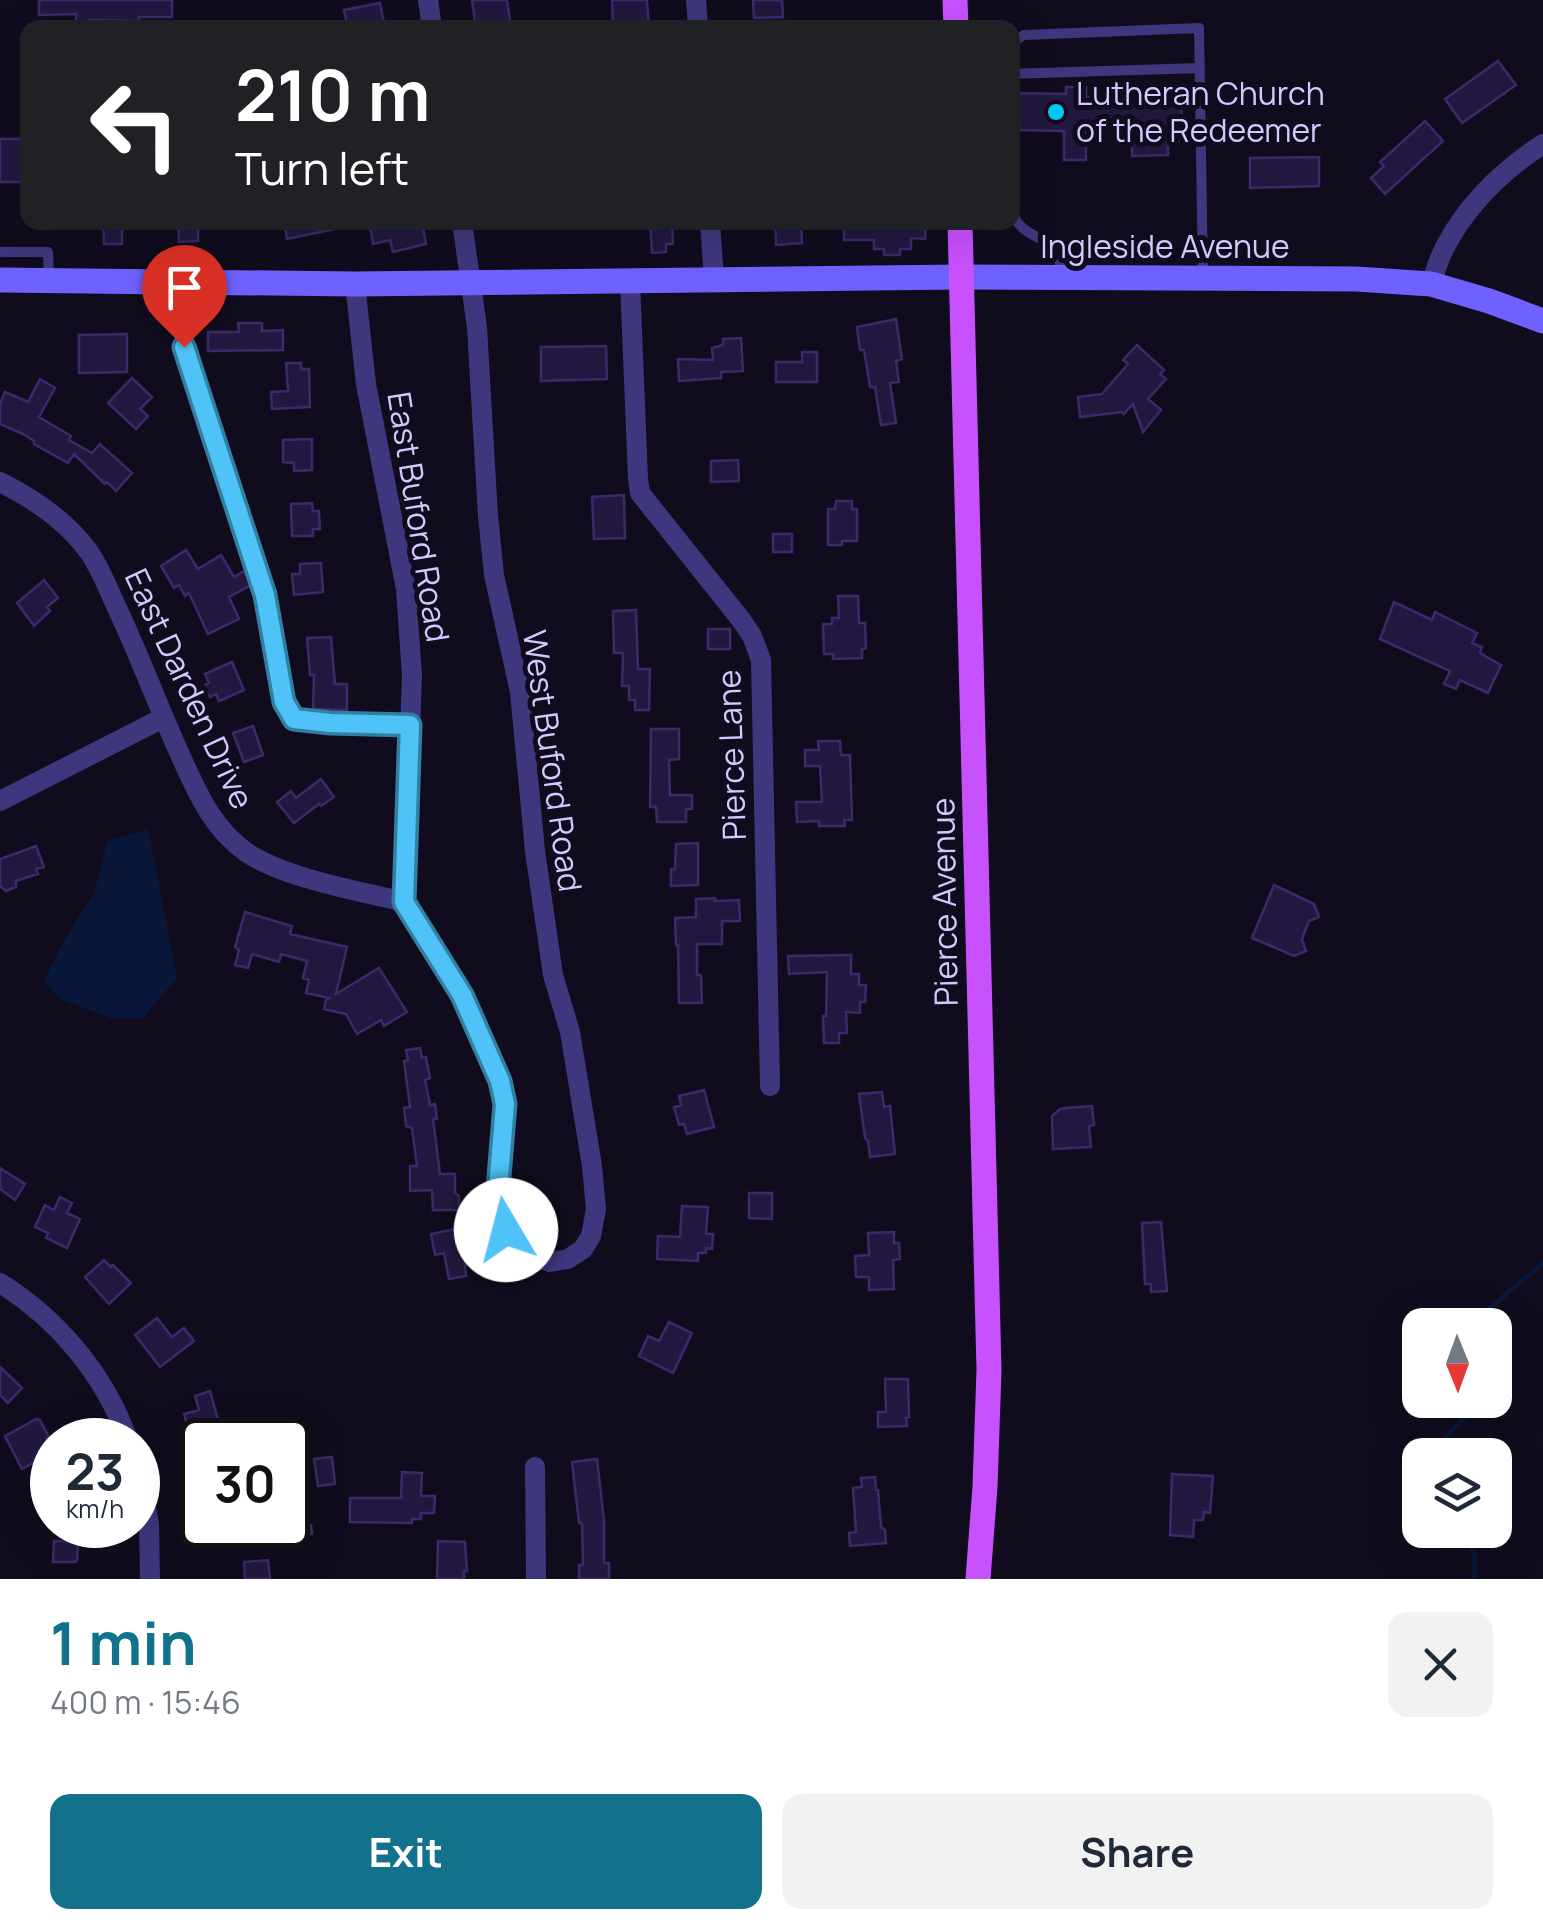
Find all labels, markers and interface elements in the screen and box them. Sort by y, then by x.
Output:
text: 210 m [235,46,430,142]
icon: left [70,60,200,190]
place label: Lutheran Church of the Redeemer [1076,71,1325,152]
marker: Lutheran Church of the Redeemer [1045,101,1067,123]
text: Turn left [235,137,409,199]
street label: Ingleside Avenue [1040,224,1290,268]
pin [142,245,227,348]
icon: arrive [157,260,212,315]
street label: East Buford Road [377,389,460,645]
street label: East Darden Drive [115,561,265,816]
street label: West Buford Road [513,627,593,894]
street label: Pierce Lane [706,669,756,841]
street label: Pierce Avenue [920,797,968,1007]
position arrow [454,1178,558,1282]
north arrow [1402,1308,1512,1418]
map controls [1402,1308,1512,1548]
speed limit sign: 30 [180,1418,310,1548]
text: 23 [66,1437,124,1505]
button: layers [1402,1438,1512,1548]
text: km/h [66,1491,124,1526]
text: 1 min [50,1601,197,1683]
button: close [1388,1612,1493,1717]
text: 400 m · 15:46 [50,1680,241,1724]
button: Exit [50,1794,762,1909]
button: Share [782,1794,1493,1909]

